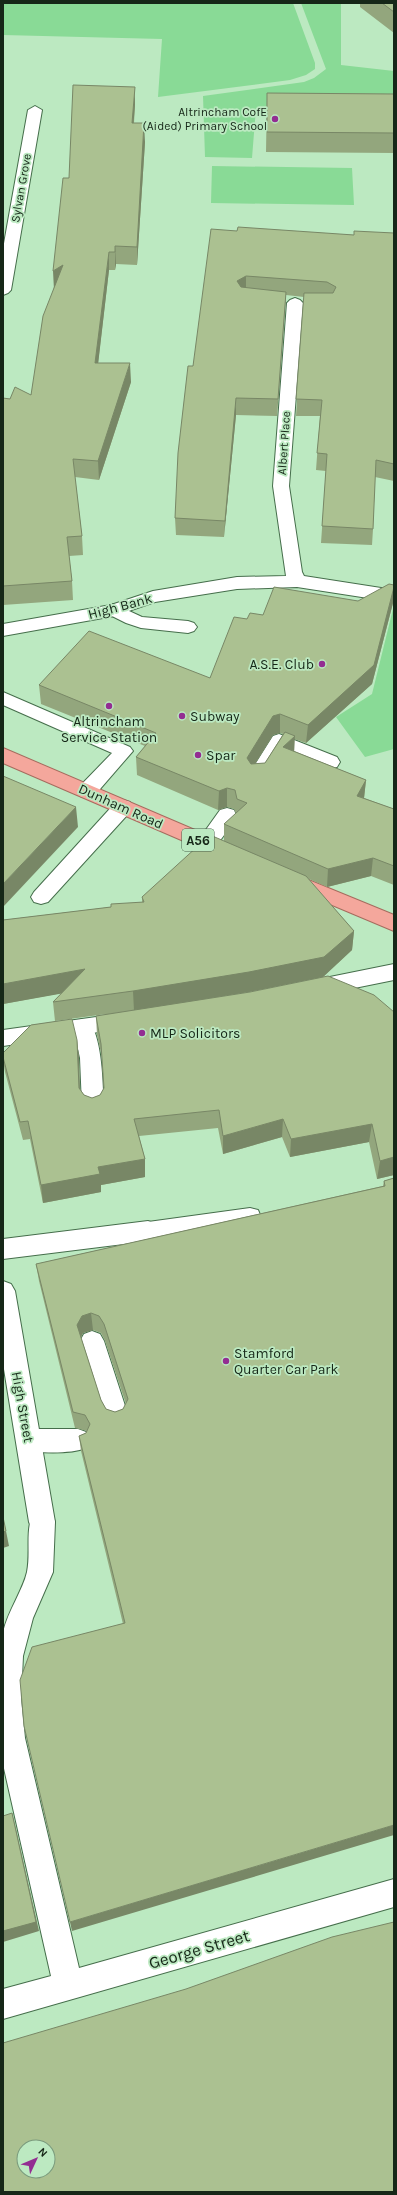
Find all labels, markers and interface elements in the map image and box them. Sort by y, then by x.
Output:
place label: Altrincham CofE (Aided) Primary School [142,105,267,133]
marker: Altrincham CofE (Aided) Primary School [270,114,280,124]
street label: Sylvan Grove [8,152,34,224]
street label: Albert Place [275,410,293,476]
street label: High Bank [86,590,154,623]
place label: A.S.E. Club [250,656,314,673]
marker: A.S.E. Club [317,659,327,669]
marker: Altrincham Service Station [104,701,114,711]
place label: Subway [190,708,240,725]
marker: Subway [177,711,187,721]
place label: Altrincham Service Station [61,713,157,746]
place label: Spar [206,747,236,764]
marker: Spar [193,750,203,760]
street label: Dunham Road [76,780,166,833]
road number: A56 [182,829,214,851]
place label: MLP Solicitors [150,1025,240,1042]
marker: MLP Solicitors [137,1028,147,1038]
place label: Stamford Quarter Car Park [234,1345,338,1378]
marker: Stamford Quarter Car Park [221,1356,231,1366]
street label: High Street [8,1370,37,1444]
street label: George Street [146,1925,252,1973]
north arrow [16,2139,56,2179]
text: N [35,2145,50,2160]

